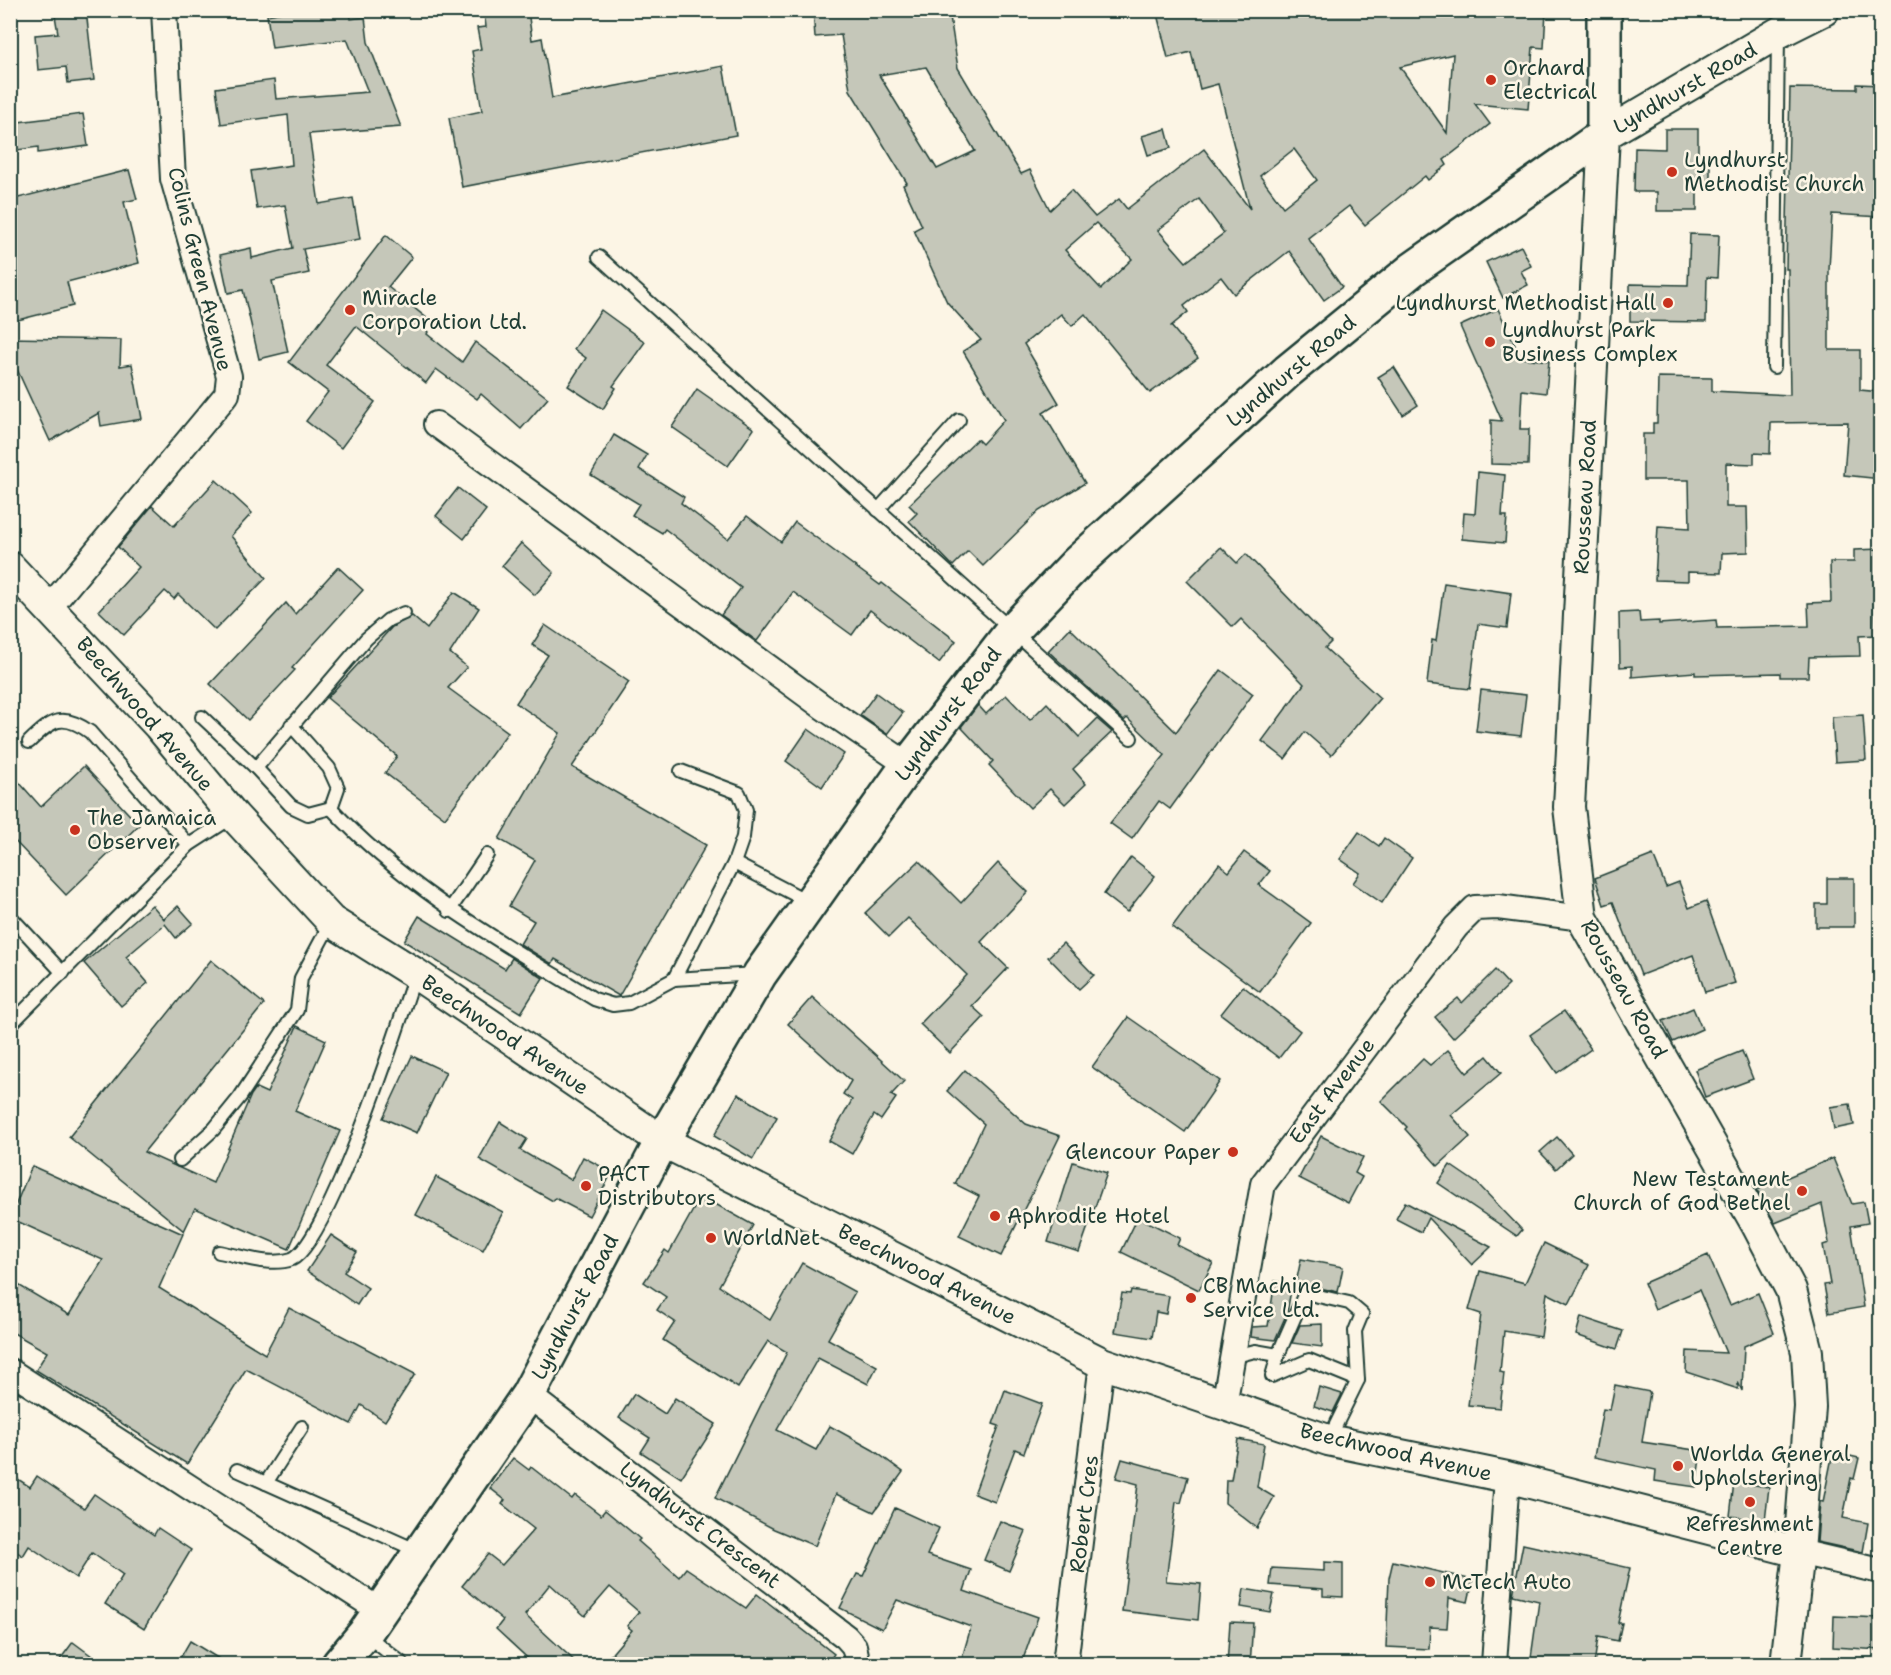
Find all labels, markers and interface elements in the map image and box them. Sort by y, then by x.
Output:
street label: Lyndhurst Road [1608,35,1762,141]
place label: Orchard Electrical [1503,54,1598,106]
marker: Orchard Electrical [1484,73,1498,87]
place label: Lyndhurst Methodist Church [1684,146,1865,198]
street label: Colins Green Avenue [161,164,239,374]
marker: Lyndhurst Methodist Church [1665,165,1679,179]
place label: Miracle Corporation Ltd. [362,284,527,336]
place label: Lyndhurst Methodist Hall [1395,289,1657,317]
marker: Lyndhurst Methodist Hall [1661,296,1675,310]
marker: Miracle Corporation Ltd. [343,303,357,317]
street label: Lyndhurst Road [1220,308,1362,434]
place label: Lyndhurst Park Business Complex [1502,316,1678,368]
marker: Lyndhurst Park Business Complex [1483,335,1497,349]
street label: Rousseau Road [1567,419,1603,575]
street label: Beechwood Avenue [70,631,220,797]
street label: Lyndhurst Road [888,641,1008,787]
place label: The Jamaica Observer [87,804,216,856]
marker: The Jamaica Observer [68,823,82,837]
street label: Rousseau Road [1574,914,1674,1064]
street label: Beechwood Avenue [416,968,594,1102]
street label: East Avenue [1283,1032,1381,1150]
place label: Glencour Paper [1065,1138,1221,1166]
marker: Glencour Paper [1226,1145,1240,1159]
place label: PACT Distributors [598,1160,716,1212]
place label: New Testament Church of God Bethel [1573,1165,1791,1217]
marker: PACT Distributors [579,1179,593,1193]
marker: New Testament Church of God Bethel [1795,1184,1809,1198]
place label: Aphrodite Hotel [1007,1202,1170,1230]
marker: Aphrodite Hotel [988,1209,1002,1223]
street label: Beechwood Avenue [833,1217,1021,1331]
place label: WorldNet [723,1224,820,1252]
street label: Lyndhurst Road [525,1229,625,1385]
marker: WorldNet [704,1231,718,1245]
place label: CB Machine Service Ltd. [1203,1272,1322,1324]
marker: CB Machine Service Ltd. [1184,1291,1198,1305]
street label: Beechwood Avenue [1297,1416,1495,1488]
place label: Worlda General Upholstering [1690,1440,1851,1492]
street label: Robert Cres [1063,1453,1105,1575]
street label: Lyndhurst Crescent [614,1455,786,1595]
marker: Worlda General Upholstering [1671,1459,1685,1473]
marker: Refreshment Centre [1743,1495,1757,1509]
place label: Refreshment Centre [1686,1510,1814,1562]
place label: McTech Auto [1442,1568,1571,1596]
marker: McTech Auto [1423,1575,1437,1589]

